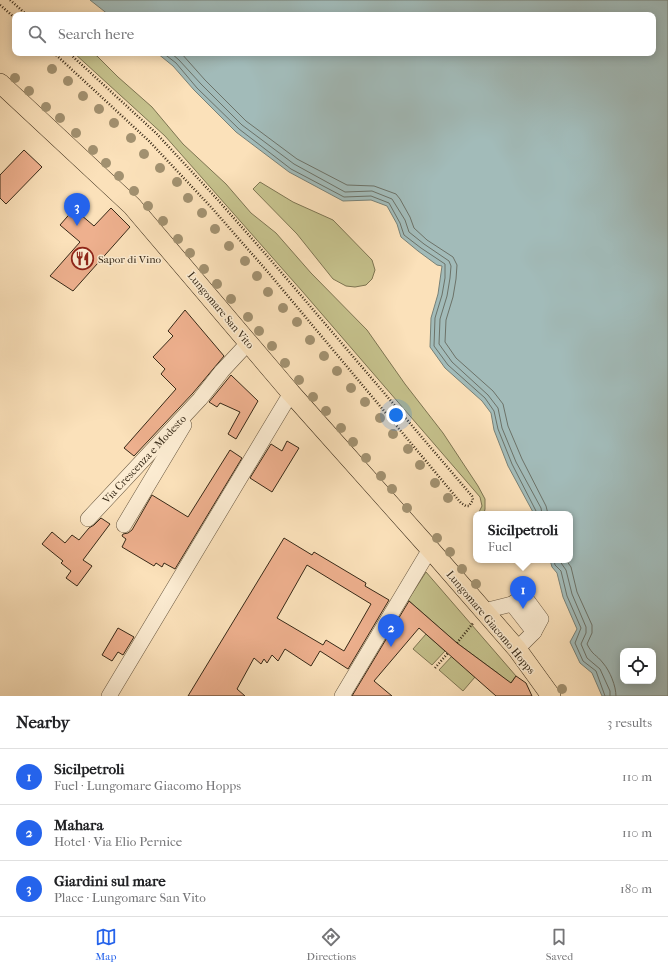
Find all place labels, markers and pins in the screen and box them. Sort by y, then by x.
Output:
pin: 3 [64,193,90,226]
restaurant icon: Sapor di Vino [70,246,96,272]
place label: Sapor di Vino [98,253,162,266]
pin: 1 [510,576,536,609]
pin: 2 [378,614,404,647]

